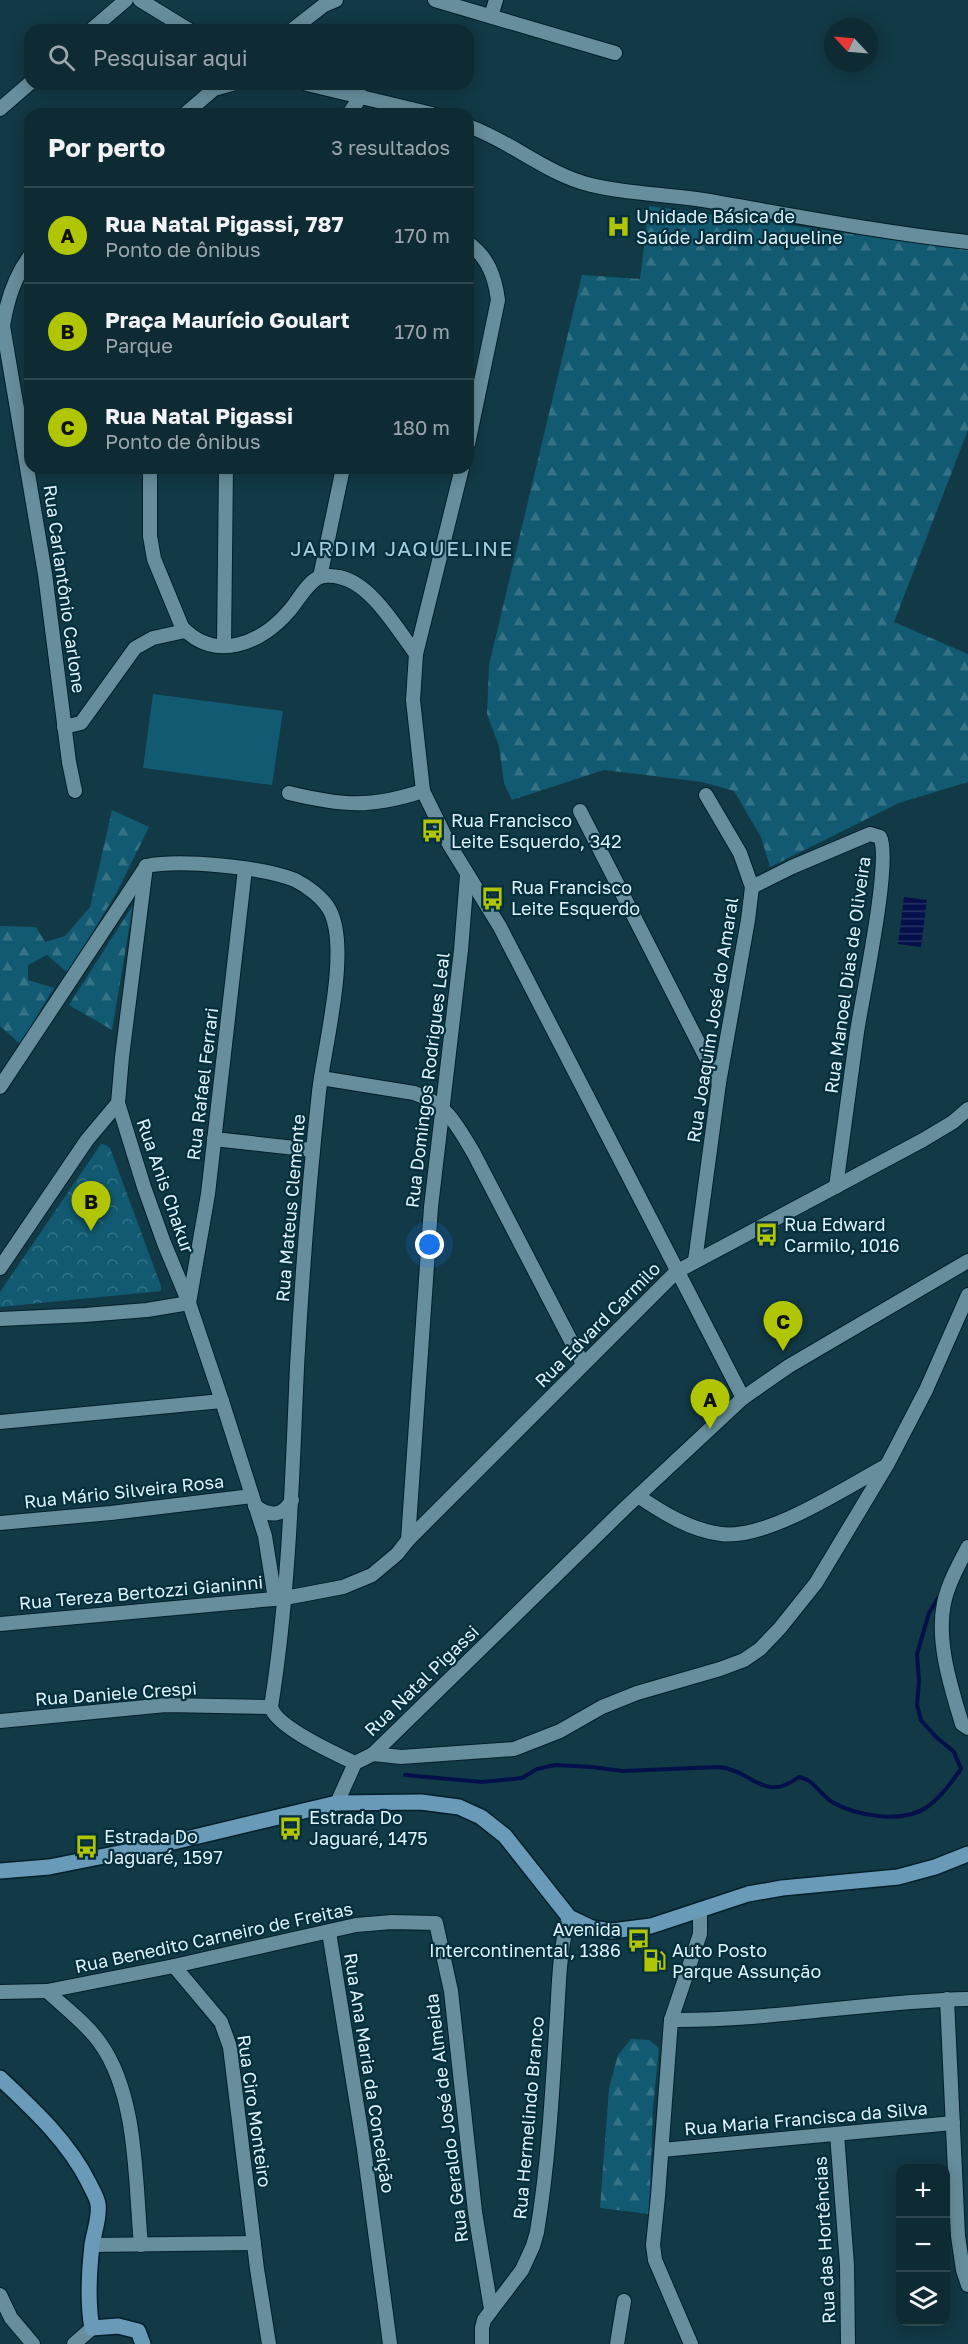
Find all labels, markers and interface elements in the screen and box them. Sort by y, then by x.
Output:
north arrow [824,18,878,72]
search box [24,24,474,90]
icon: search [45,41,78,74]
text: Pesquisar aqui [93,44,248,71]
text: Por perto [48,132,165,163]
text: 3 resultados [331,135,450,159]
place label: Unidade Básica de Saúde Jardim Jaqueline [636,205,843,248]
text: Rua Natal Pigassi, 787 [105,210,344,237]
hospital icon: Unidade Básica de Saúde Jardim Jaqueline [605,214,631,240]
text: A [60,223,75,247]
text: 170 m [395,223,450,247]
text: Ponto de ônibus [105,237,261,261]
text: Praça Maurício Goulart [105,306,350,333]
text: B [60,319,75,343]
text: 170 m [395,319,450,343]
text: Parque [105,333,173,357]
text: Rua Natal Pigassi [105,402,293,429]
text: C [60,415,75,439]
text: 180 m [393,415,450,439]
text: Ponto de ônibus [105,429,261,453]
street label: Rua Carlantônio Carlone [39,483,91,694]
district label: JARDIM JAQUELINE [290,535,514,561]
place label: Rua Francisco Leite Esquerdo, 342 [451,809,622,852]
bus stop icon: Rua Francisco Leite Esquerdo, 342 [420,818,446,844]
street label: Rua Manoel Dias de Oliveira [819,855,875,1095]
place label: Rua Francisco Leite Esquerdo [511,876,640,919]
bus stop icon: Rua Francisco Leite Esquerdo [480,885,506,911]
street label: Rua Joaquim José do Amaral [682,895,742,1144]
street label: Rua Domingos Rodrigues Leal [400,951,454,1209]
street label: Rua Rafael Ferrari [182,1006,222,1161]
street label: Rua Mateus Clemente [271,1113,309,1303]
street label: Rua Anis Chakur [133,1115,199,1256]
pin: B [72,1182,110,1231]
place label: Rua Edward Carmilo, 1016 [784,1213,900,1256]
bus stop icon: Rua Edward Carmilo, 1016 [753,1222,779,1248]
your location [415,1230,444,1259]
street label: Rua Edvard Carmilo [530,1257,664,1391]
pin: C [764,1302,802,1351]
pin: A [690,1380,730,1429]
street label: Rua Mário Silveira Rosa [23,1470,225,1512]
street label: Rua Tereza Bertozzi Gianinni [18,1570,264,1614]
street label: Rua Natal Pigassi [360,1620,483,1740]
street label: Rua Daniele Crespi [34,1676,198,1710]
place label: Estrada Do Jaguaré, 1475 [309,1806,428,1849]
bus stop icon: Estrada Do Jaguaré, 1475 [278,1815,304,1841]
place label: Estrada Do Jaguaré, 1597 [104,1825,223,1868]
bus stop icon: Estrada Do Jaguaré, 1597 [73,1834,99,1860]
street label: Rua Benedito Carneiro de Freitas [73,1897,355,1977]
place label: Avenida Intercontinental, 1386 [429,1918,621,1961]
bus stop icon: Avenida Intercontinental, 1386 [626,1927,652,1953]
place label: Auto Posto Parque Assunção [672,1939,821,1982]
fuel station icon: Auto Posto Parque Assunção [641,1948,667,1974]
street label: Rua Ana Maria da Conceição [340,1951,400,2195]
street label: Rua Geraldo José de Almeida [420,1992,472,2244]
street label: Rua Hermelindo Branco [508,2015,548,2220]
street label: Rua Ciro Monteiro [233,2033,277,2189]
street label: Rua Maria Francisca da Silva [683,2096,929,2140]
street label: Rua das Hortências [809,2156,839,2324]
map controls [896,2164,950,2326]
button: + [896,2164,950,2218]
button: − [896,2218,950,2272]
button: layers [896,2272,950,2326]

